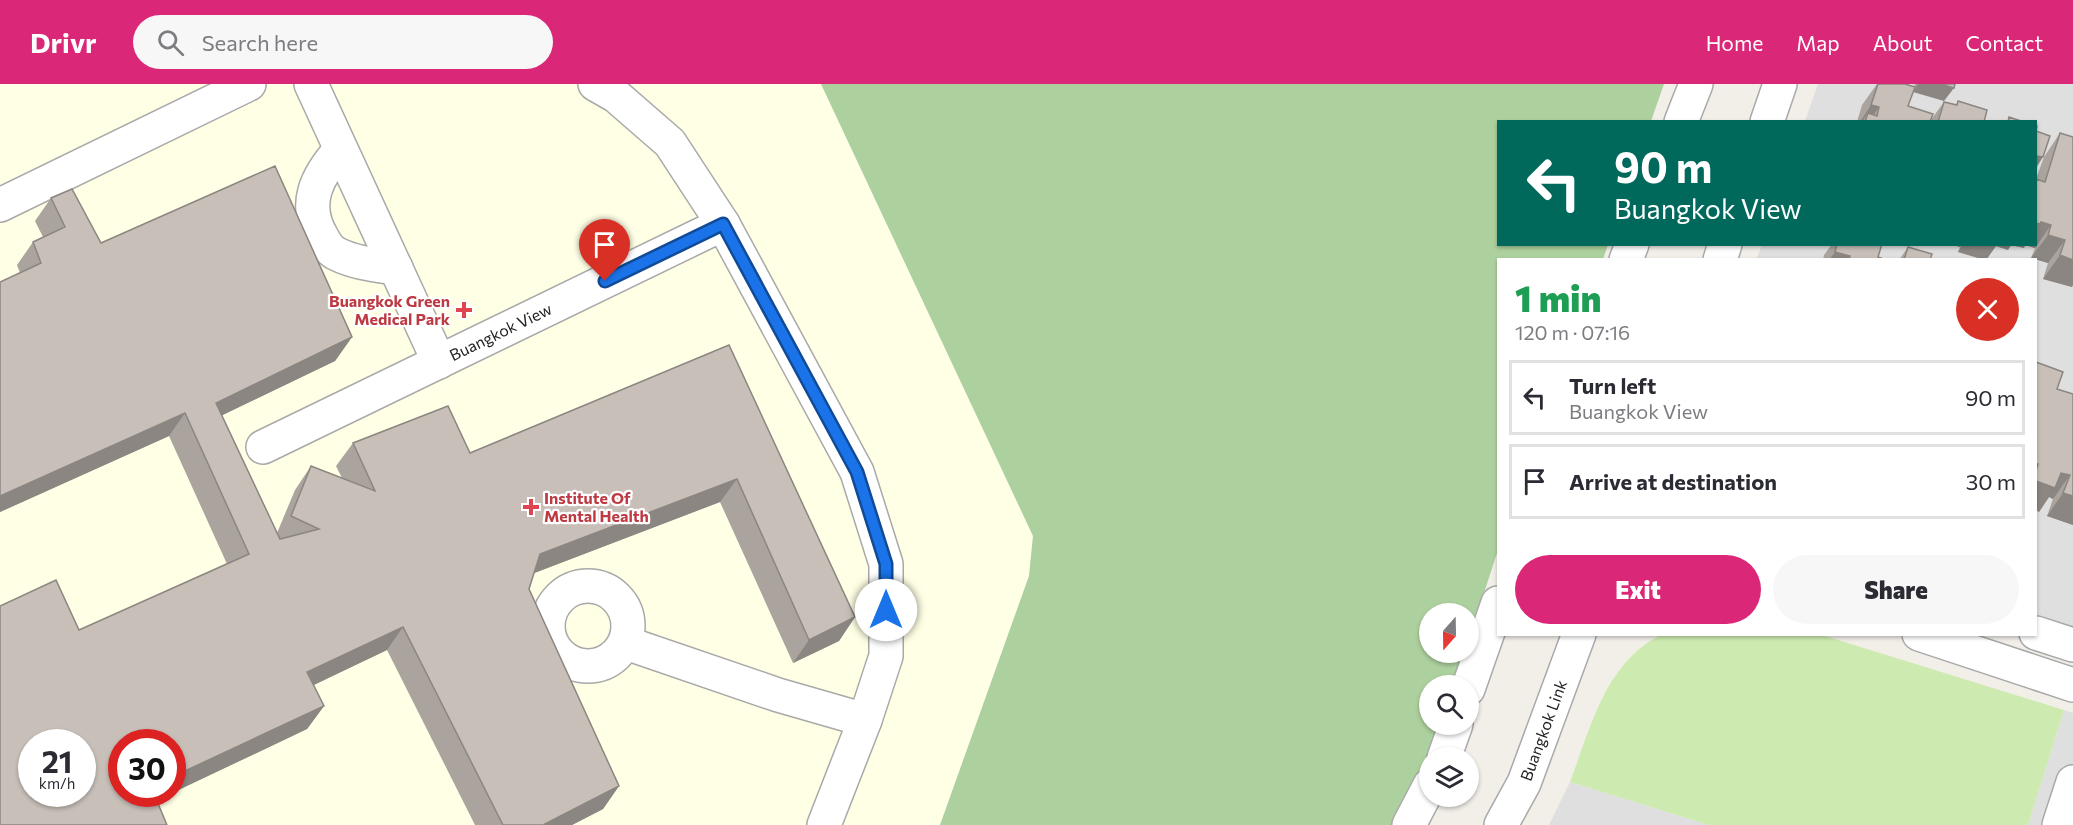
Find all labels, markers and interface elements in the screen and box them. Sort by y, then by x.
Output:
search box [133,15,553,69]
text: Drivr [30,25,97,59]
icon: search [154,26,187,59]
text: Search here [202,29,318,56]
text: Home [1706,30,1763,55]
text: Map [1796,30,1840,55]
text: About [1873,30,1932,55]
text: Contact [1965,30,2043,55]
text: 90 m [1614,140,1713,192]
icon: left [1515,144,1593,222]
text: Buangkok View [1614,192,1802,225]
pin [579,219,630,281]
icon: arrive [588,228,621,261]
text: 1 min [1515,275,1601,319]
button: close [1956,278,2019,341]
place label: Buangkok Green Medical Park [329,291,451,328]
street label: Buangkok View [446,298,555,364]
marker: Buangkok Green Medical Park [455,301,473,319]
text: 120 m · 07:16 [1515,320,1630,344]
text: Turn left [1569,372,1656,399]
icon: left [1518,381,1551,414]
text: 90 m [1965,384,2016,411]
text: Buangkok View [1569,399,1708,423]
icon: arrive [1518,465,1551,498]
text: Arrive at destination [1569,468,1777,495]
text: 30 m [1966,468,2016,495]
place label: Institute Of Mental Health [544,488,649,525]
marker: Institute Of Mental Health [522,498,540,516]
button: Exit [1515,555,1761,624]
button: Share [1773,555,2019,624]
position arrow [854,578,918,642]
north arrow [1419,603,1479,663]
map controls [1419,603,1479,807]
button: search [1419,675,1479,735]
street label: Buangkok Link [1516,677,1570,783]
speed limit sign: 30 [108,729,186,807]
text: 21 [42,742,72,779]
button: layers [1419,747,1479,807]
text: km/h [39,774,75,792]

